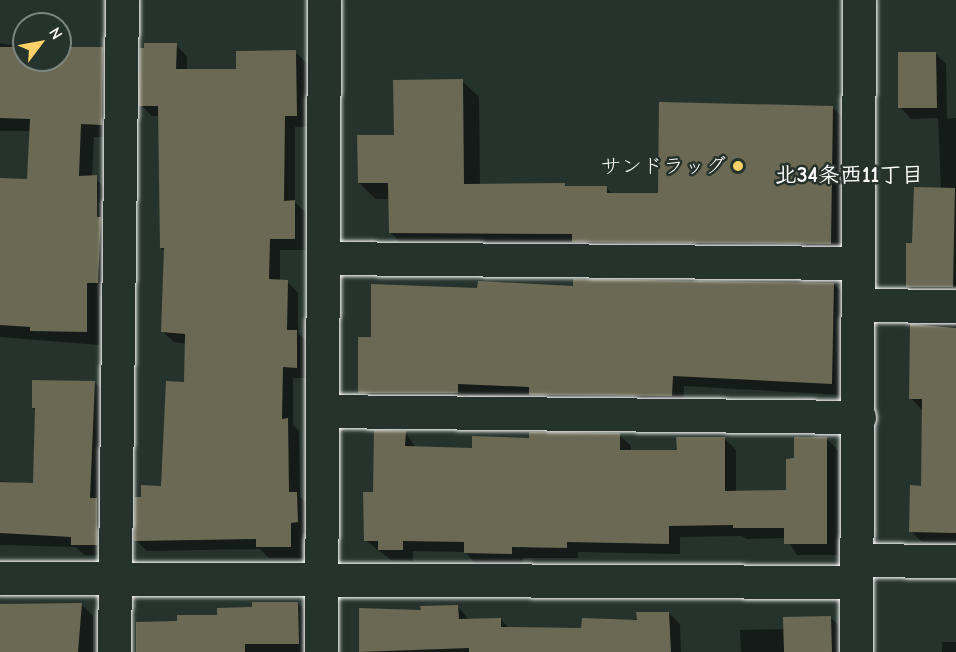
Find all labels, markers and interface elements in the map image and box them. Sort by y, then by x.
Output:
north arrow [12,12,72,72]
text: N [45,24,66,43]
place label: サンドラッグ [600,153,726,179]
marker: サンドラッグ [731,159,745,173]
district label: 北34条西11丁目 [775,163,923,189]

